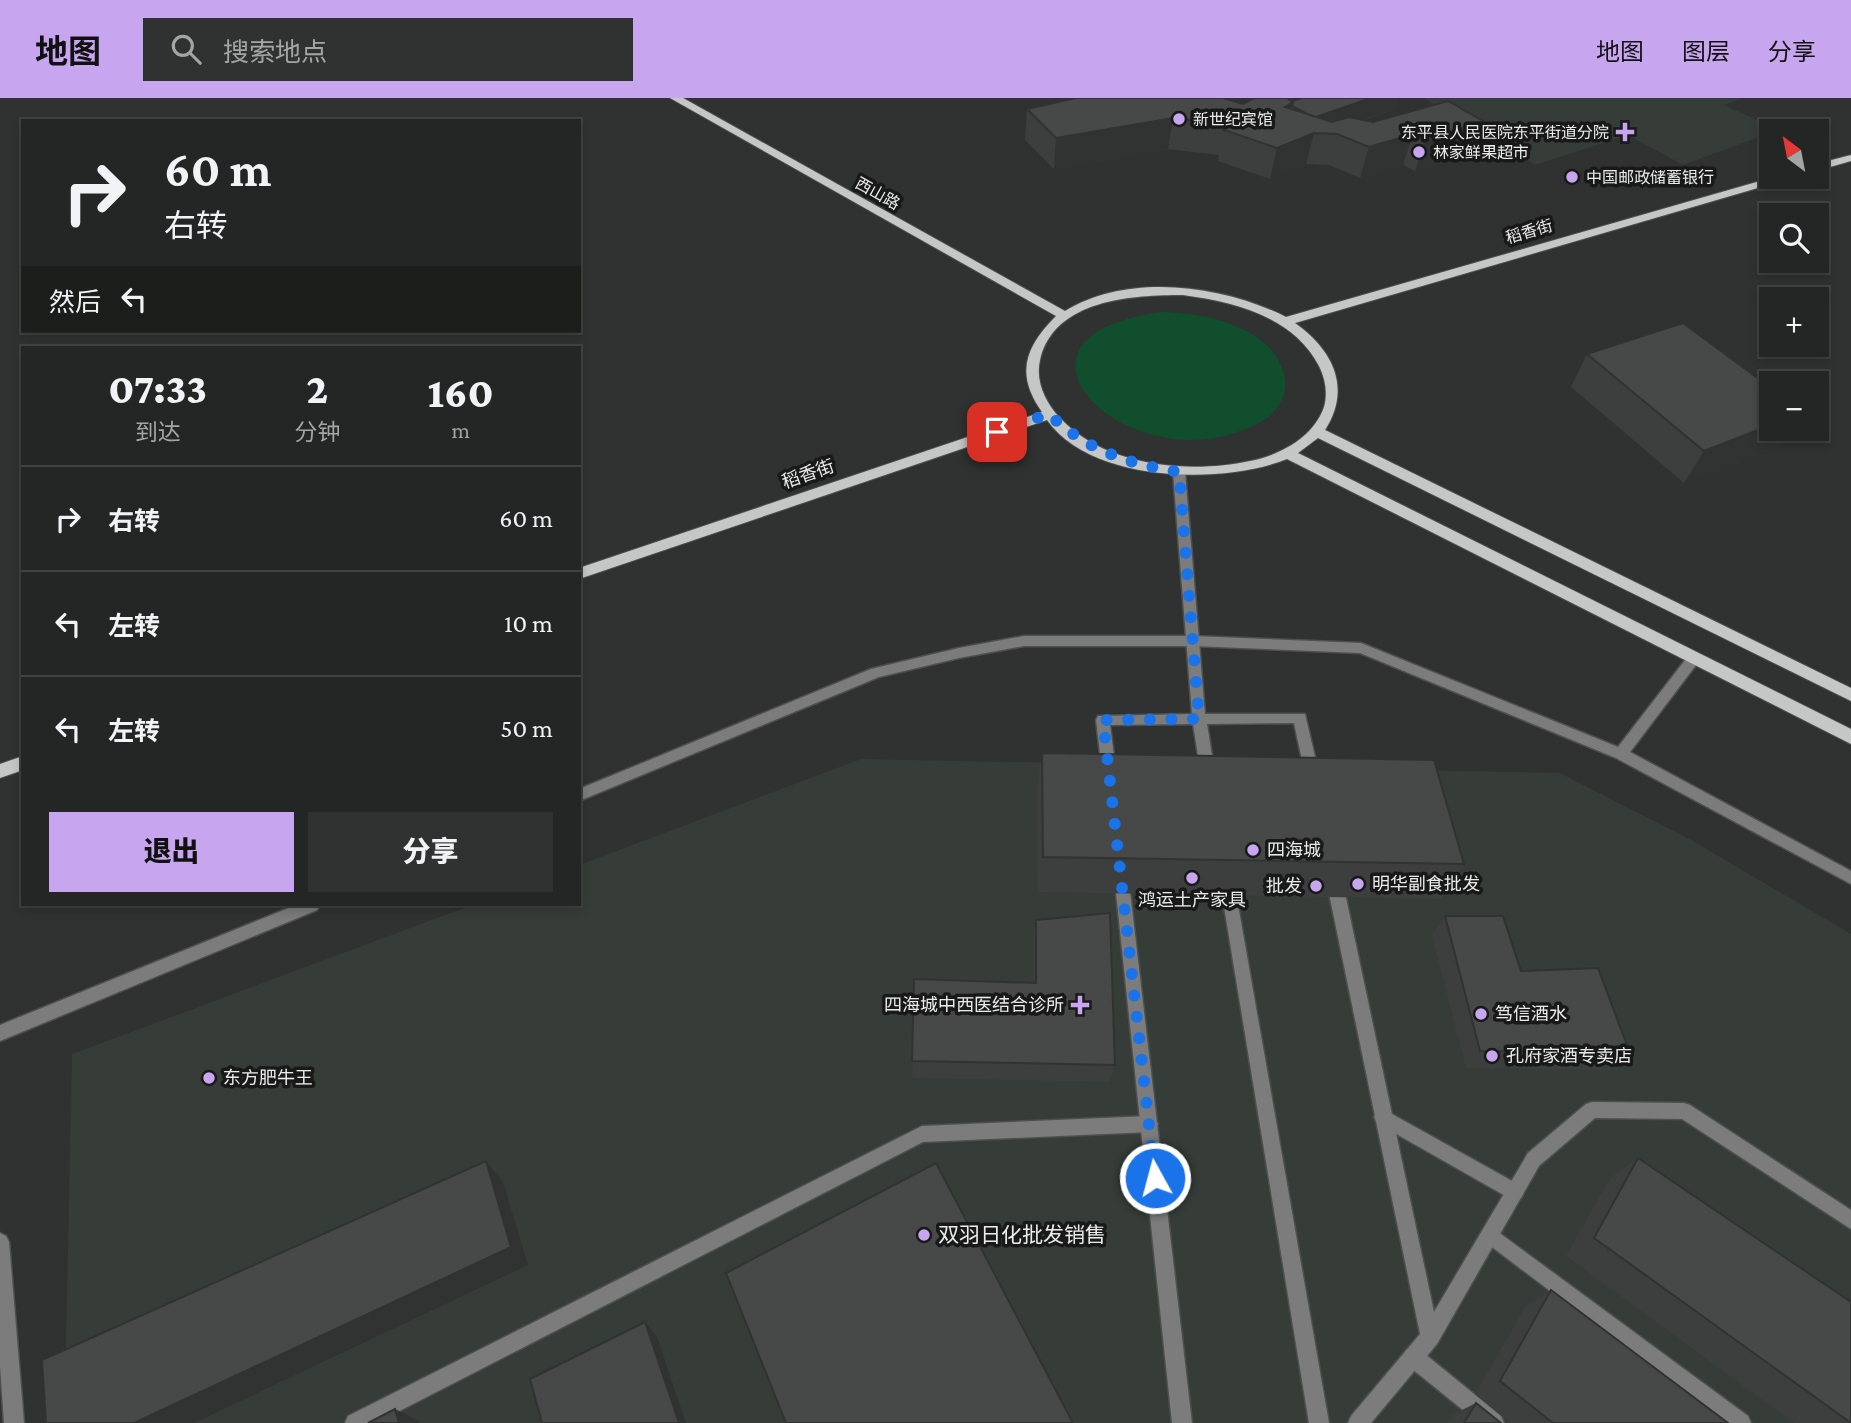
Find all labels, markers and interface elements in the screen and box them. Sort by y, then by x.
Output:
search box [143,18,633,81]
icon: search [167,30,205,68]
text: 地图 [35,33,101,70]
text: 搜索地点 [223,38,327,67]
text: 地图 [1596,38,1644,65]
text: 图层 [1682,38,1730,65]
text: 分享 [1768,38,1816,65]
marker: 新世纪宾馆 [1171,111,1187,127]
place label: 新世纪宾馆 [1193,111,1273,128]
north arrow [1759,119,1829,189]
map controls [1759,119,1829,441]
marker: 东平县人民医院东平街道分院 [1615,122,1635,142]
place label: 东平县人民医院东平街道分院 [1401,124,1609,141]
text: 60 m [164,142,271,197]
marker: 林家鲜果超市 [1411,144,1427,160]
place label: 林家鲜果超市 [1433,144,1529,161]
icon: right [49,147,140,238]
marker: 中国邮政储蓄银行 [1564,169,1580,185]
place label: 中国邮政储蓄银行 [1586,169,1714,186]
street label: 西山路 [853,174,903,213]
button: search [1759,203,1829,273]
text: 右转 [164,208,228,244]
street label: 稻香街 [1504,217,1555,246]
icon: left [115,280,153,318]
button: + [1759,287,1829,357]
text: 然后 [49,288,101,317]
text: 07:33 [108,365,207,412]
text: 2 [306,365,328,412]
text: 160 [428,369,494,416]
button: − [1759,371,1829,441]
pin [967,402,1027,462]
icon: arrive [978,413,1016,451]
text: m [451,417,470,443]
text: 到达 [135,419,181,445]
text: 分钟 [294,419,340,445]
street label: 稻香街 [779,456,837,492]
icon: right [49,500,87,538]
text: 60 m [499,504,553,533]
text: 右转 [108,507,160,536]
icon: left [49,605,87,643]
text: 10 m [504,609,553,638]
text: 左转 [108,612,160,641]
icon: left [49,710,87,748]
text: 50 m [500,714,553,743]
text: 左转 [108,717,160,746]
button: 退出 [49,812,294,892]
button: 分享 [308,812,553,892]
place label: 四海城 [1267,840,1321,860]
marker: 四海城 [1245,842,1261,858]
marker: 鸿运土产家具 [1184,870,1200,886]
place label: 明华副食批发 [1372,874,1480,894]
place label: 批发 [1266,876,1302,896]
marker: 明华副食批发 [1350,876,1366,892]
marker: 批发 [1308,878,1324,894]
place label: 鸿运土产家具 [1138,890,1246,910]
place label: 四海城中西医结合诊所 [884,995,1064,1015]
marker: 四海城中西医结合诊所 [1070,995,1090,1015]
place label: 笃信酒水 [1495,1004,1567,1024]
marker: 笃信酒水 [1473,1006,1489,1022]
place label: 孔府家酒专卖店 [1506,1046,1632,1066]
marker: 孔府家酒专卖店 [1484,1048,1500,1064]
place label: 东方肥牛王 [223,1068,313,1088]
marker: 东方肥牛王 [201,1070,217,1086]
position arrow [1118,1141,1192,1215]
place label: 双羽日化批发销售 [938,1223,1106,1247]
marker: 双羽日化批发销售 [916,1227,932,1243]

